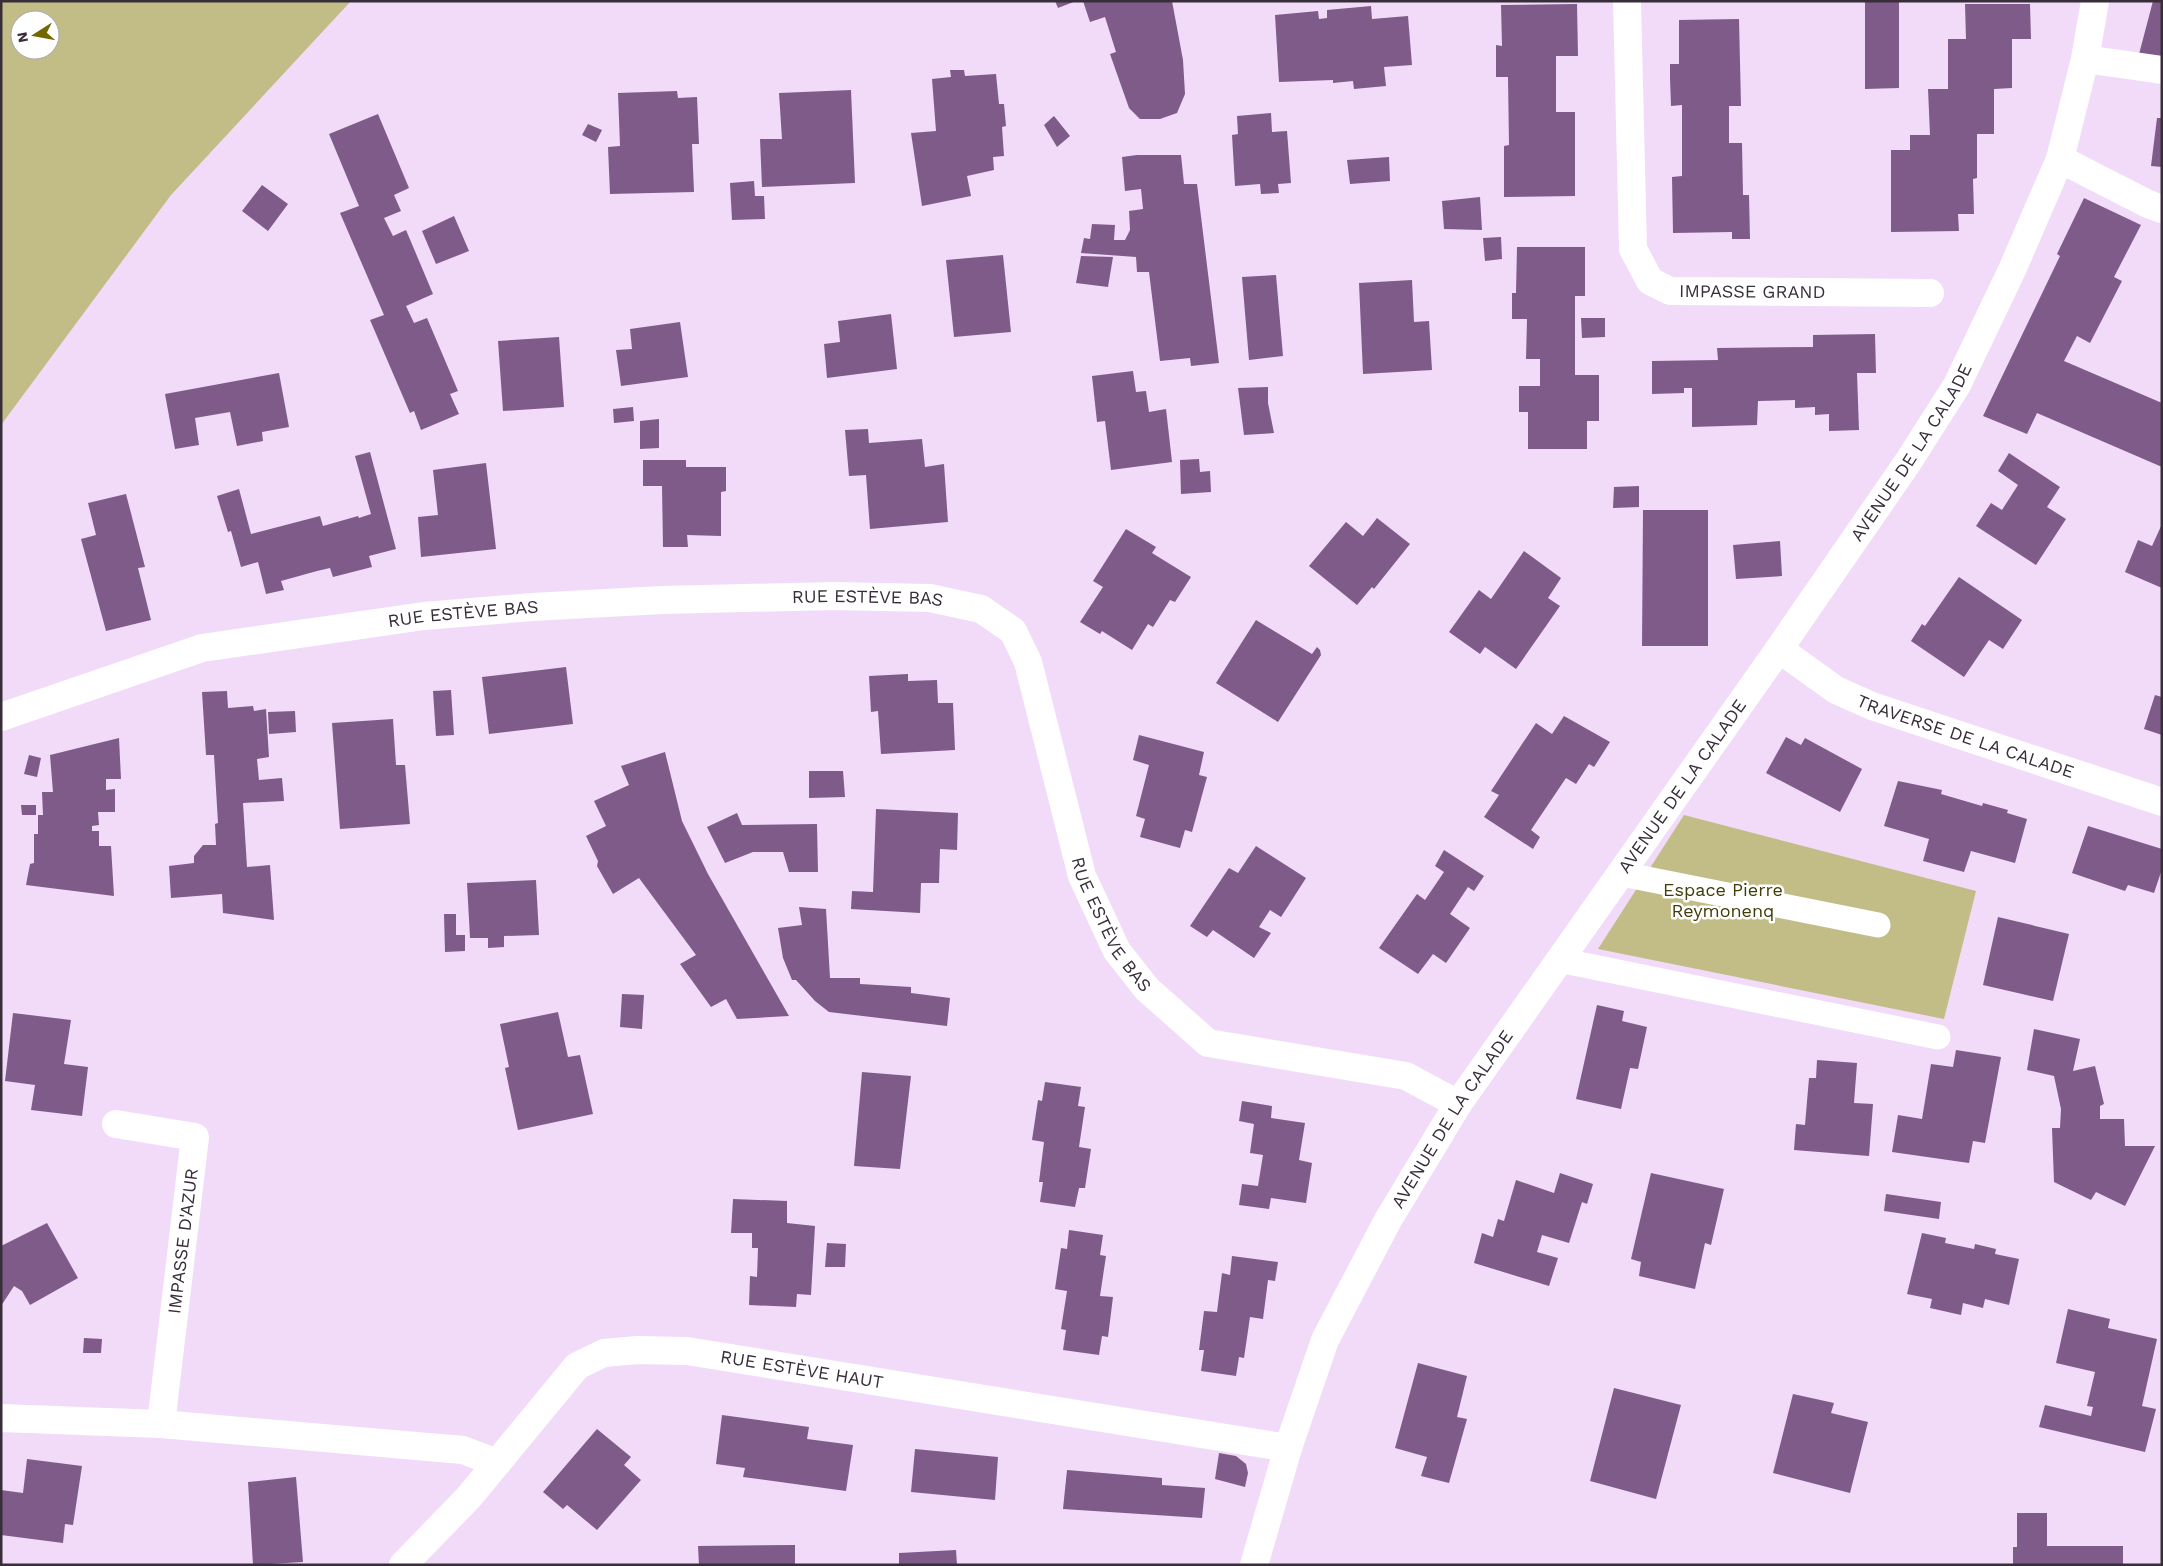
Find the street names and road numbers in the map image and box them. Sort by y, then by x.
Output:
street label: IMPASSE GRAND [1679,280,1826,302]
street label: AVENUE DE LA CALADE [1846,360,1976,545]
street label: RUE ESTÈVE BAS [792,585,945,611]
street label: RUE ESTÈVE BAS [386,596,539,631]
street label: TRAVERSE DE LA CALADE [1854,690,2077,782]
street label: AVENUE DE LA CALADE [1613,695,1750,877]
street label: RUE ESTÈVE BAS [1068,855,1156,996]
street label: AVENUE DE LA CALADE [1387,1026,1517,1212]
street label: IMPASSE D'AZUR [163,1167,202,1315]
street label: RUE ESTÈVE HAUT [719,1346,885,1393]

